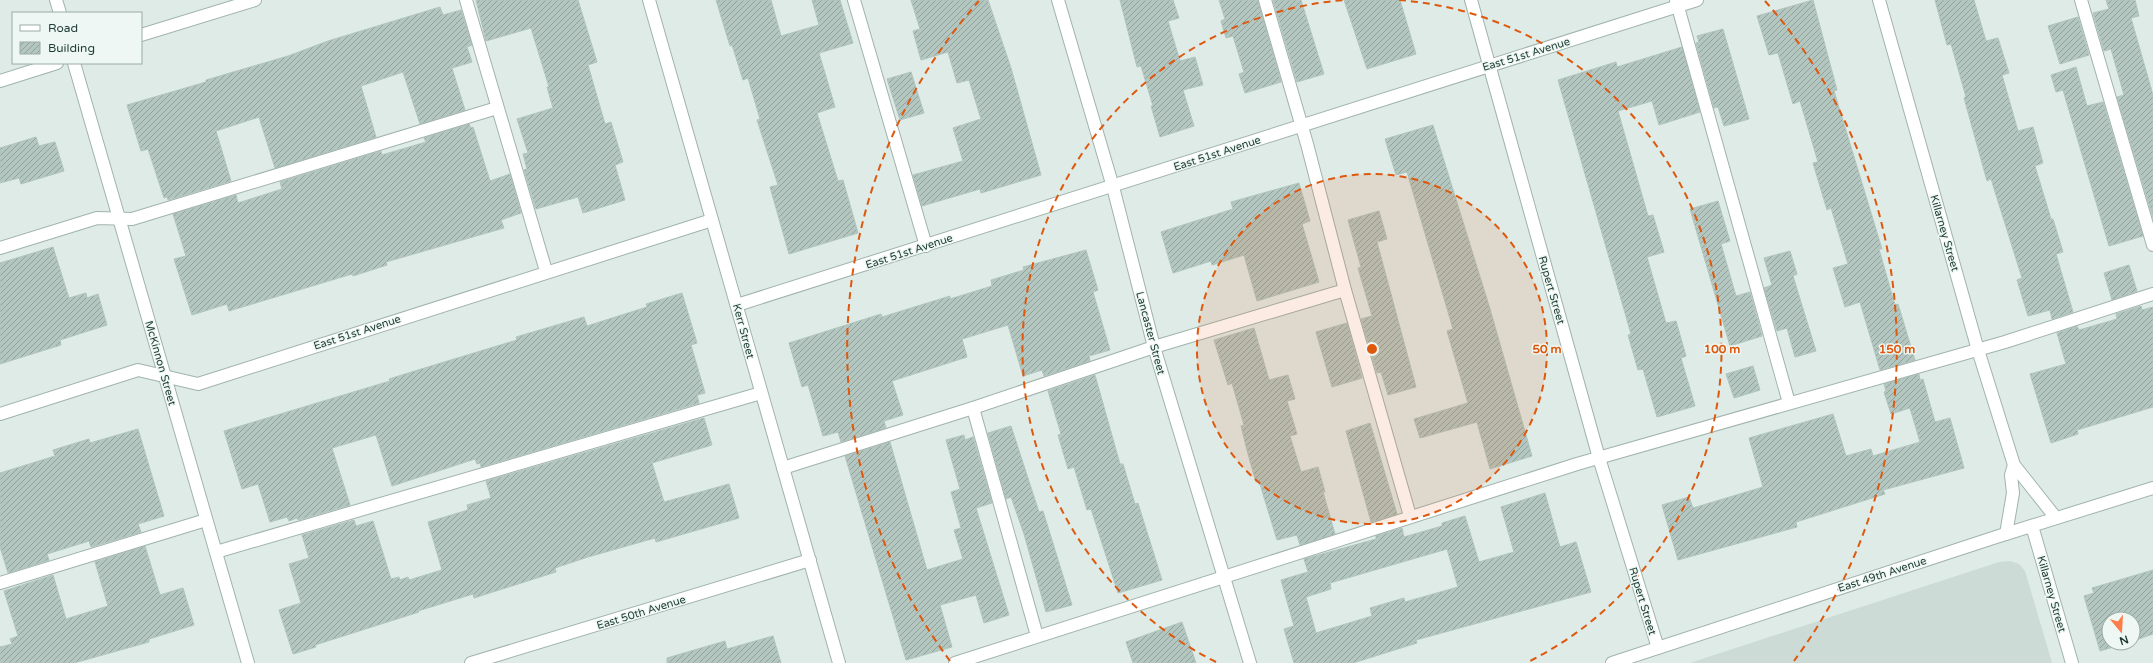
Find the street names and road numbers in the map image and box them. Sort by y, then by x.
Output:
street label: East 51st Avenue [1481,35,1572,74]
street label: East 51st Avenue [1172,133,1262,174]
street label: Killarney Street [1927,193,1962,273]
street label: East 51st Avenue [864,231,954,272]
street label: Rupert Street [1536,254,1567,326]
street label: Lancaster Street [1133,290,1168,376]
street label: Kerr Street [730,302,757,360]
street label: East 51st Avenue [312,312,402,353]
street label: McKinnon Street [142,319,179,407]
street label: East 49th Avenue [1836,554,1928,595]
street label: Killarney Street [2034,554,2069,634]
street label: Rupert Street [1626,566,1659,637]
street label: East 50th Avenue [595,593,687,632]

